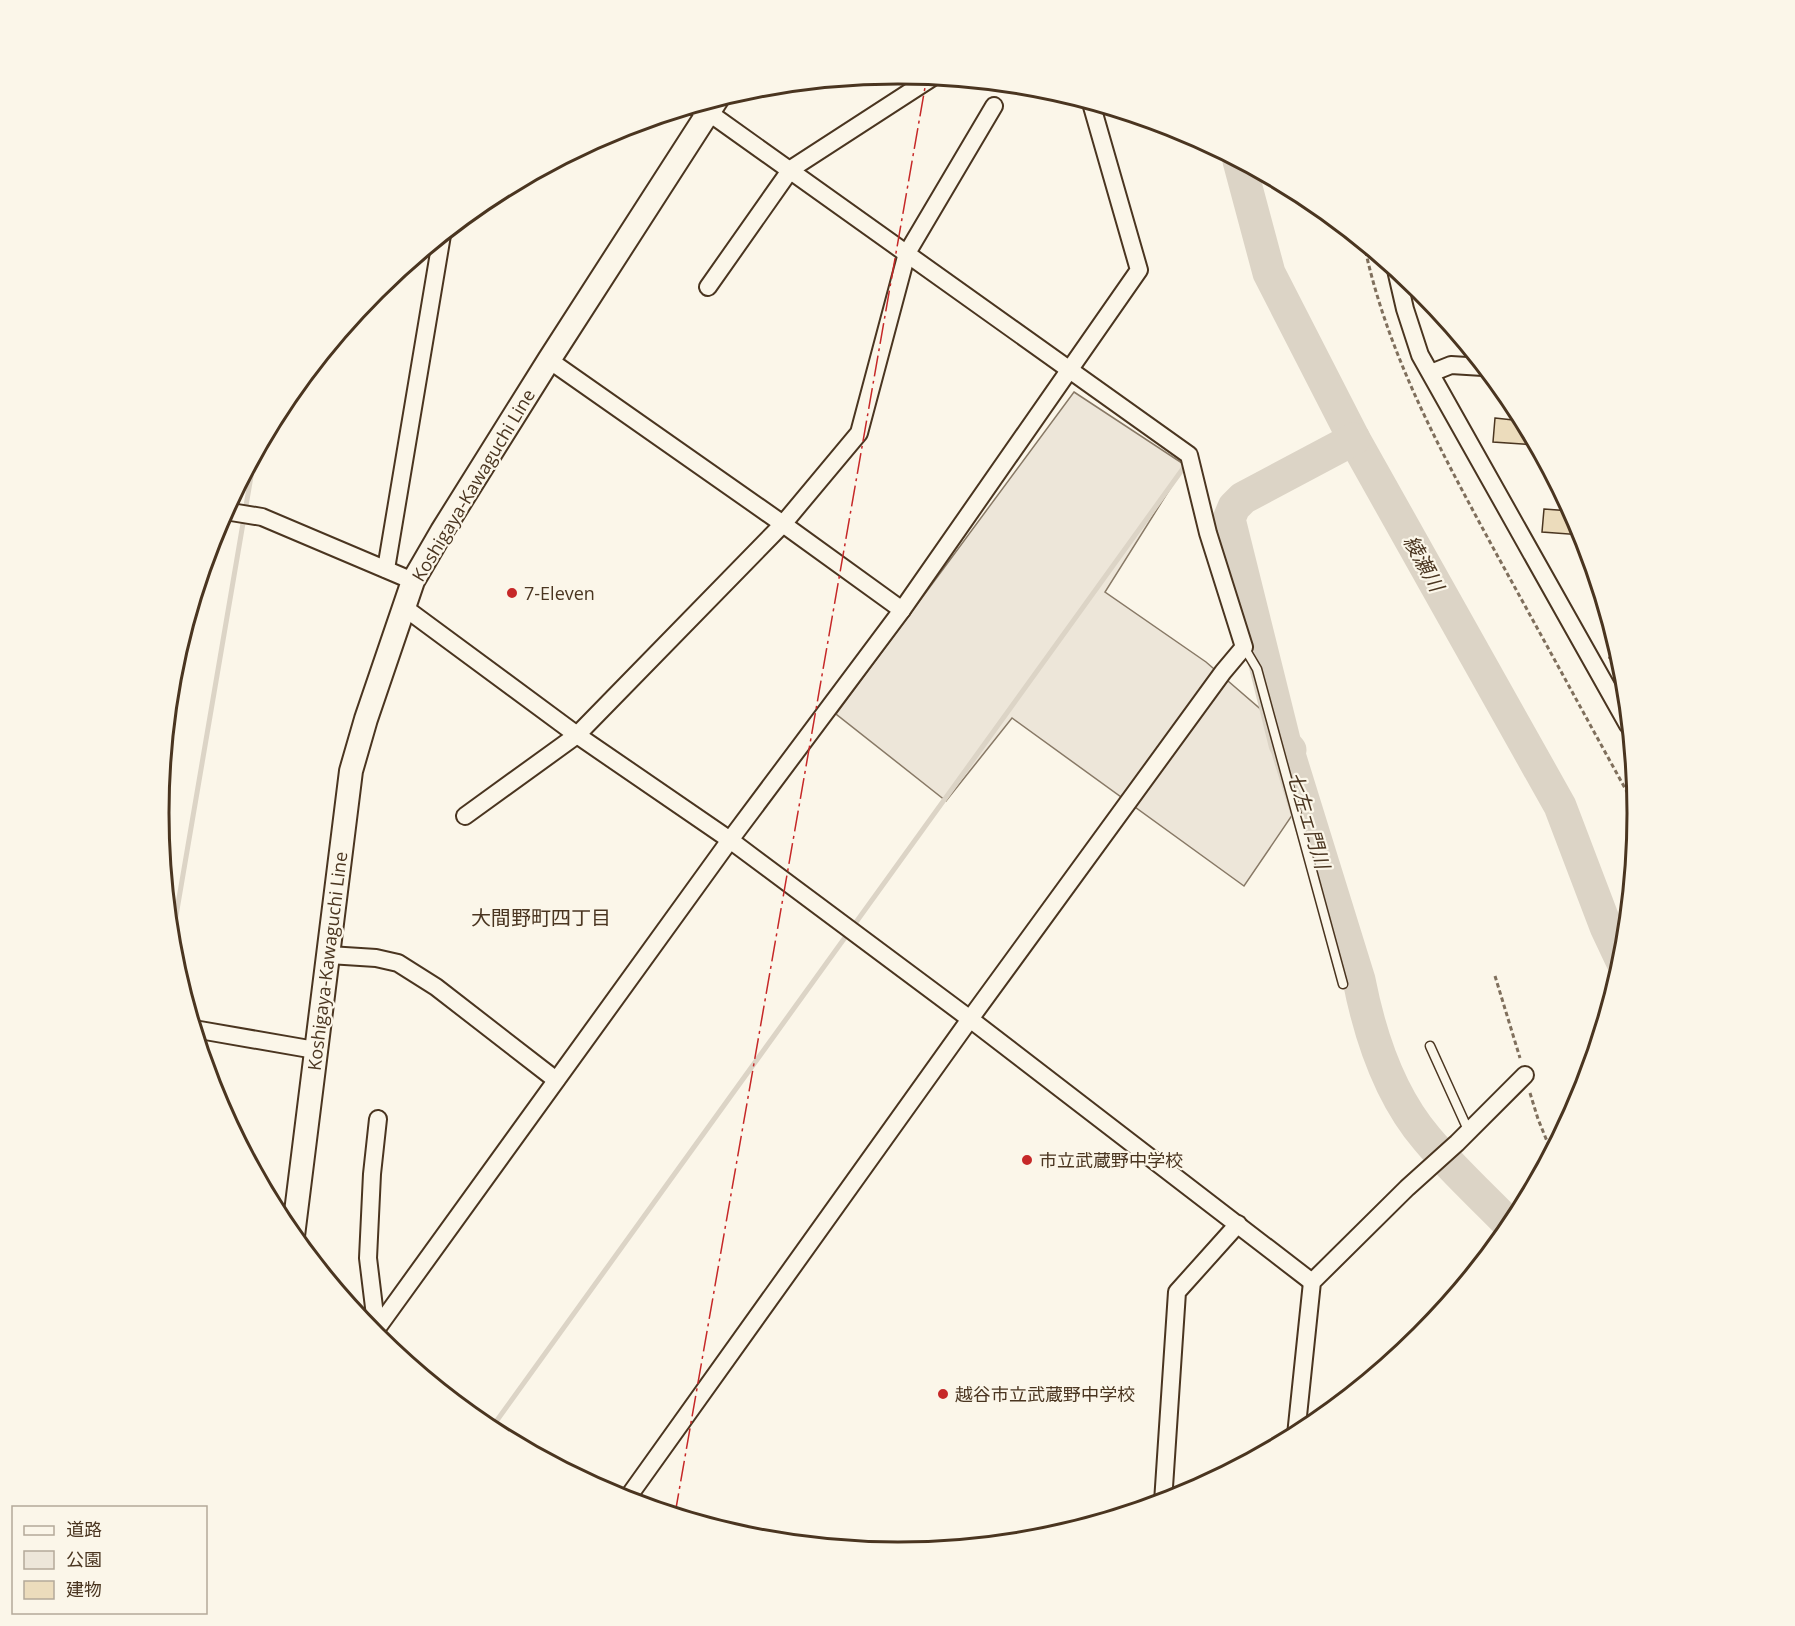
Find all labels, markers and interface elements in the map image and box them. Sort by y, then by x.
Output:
street label: Koshigaya-Kawaguchi Line [406,384,540,586]
water label: 綾瀬川 [1398,530,1451,598]
place label: 7-Eleven [524,581,595,605]
marker: 7-Eleven [505,586,519,600]
water label: 七左ェ門川 [1281,768,1337,874]
street label: Koshigaya-Kawaguchi Line [302,850,352,1072]
district label: 大間野町四丁目 [471,904,611,931]
place label: 市立武蔵野中学校 [1039,1148,1183,1172]
marker: 市立武蔵野中学校 [1020,1153,1034,1167]
place label: 越谷市立武蔵野中学校 [955,1382,1135,1406]
marker: 越谷市立武蔵野中学校 [936,1387,950,1401]
legend [12,1506,207,1614]
text: 道路 [66,1517,102,1541]
text: 公園 [66,1547,102,1571]
text: 建物 [66,1577,102,1601]

